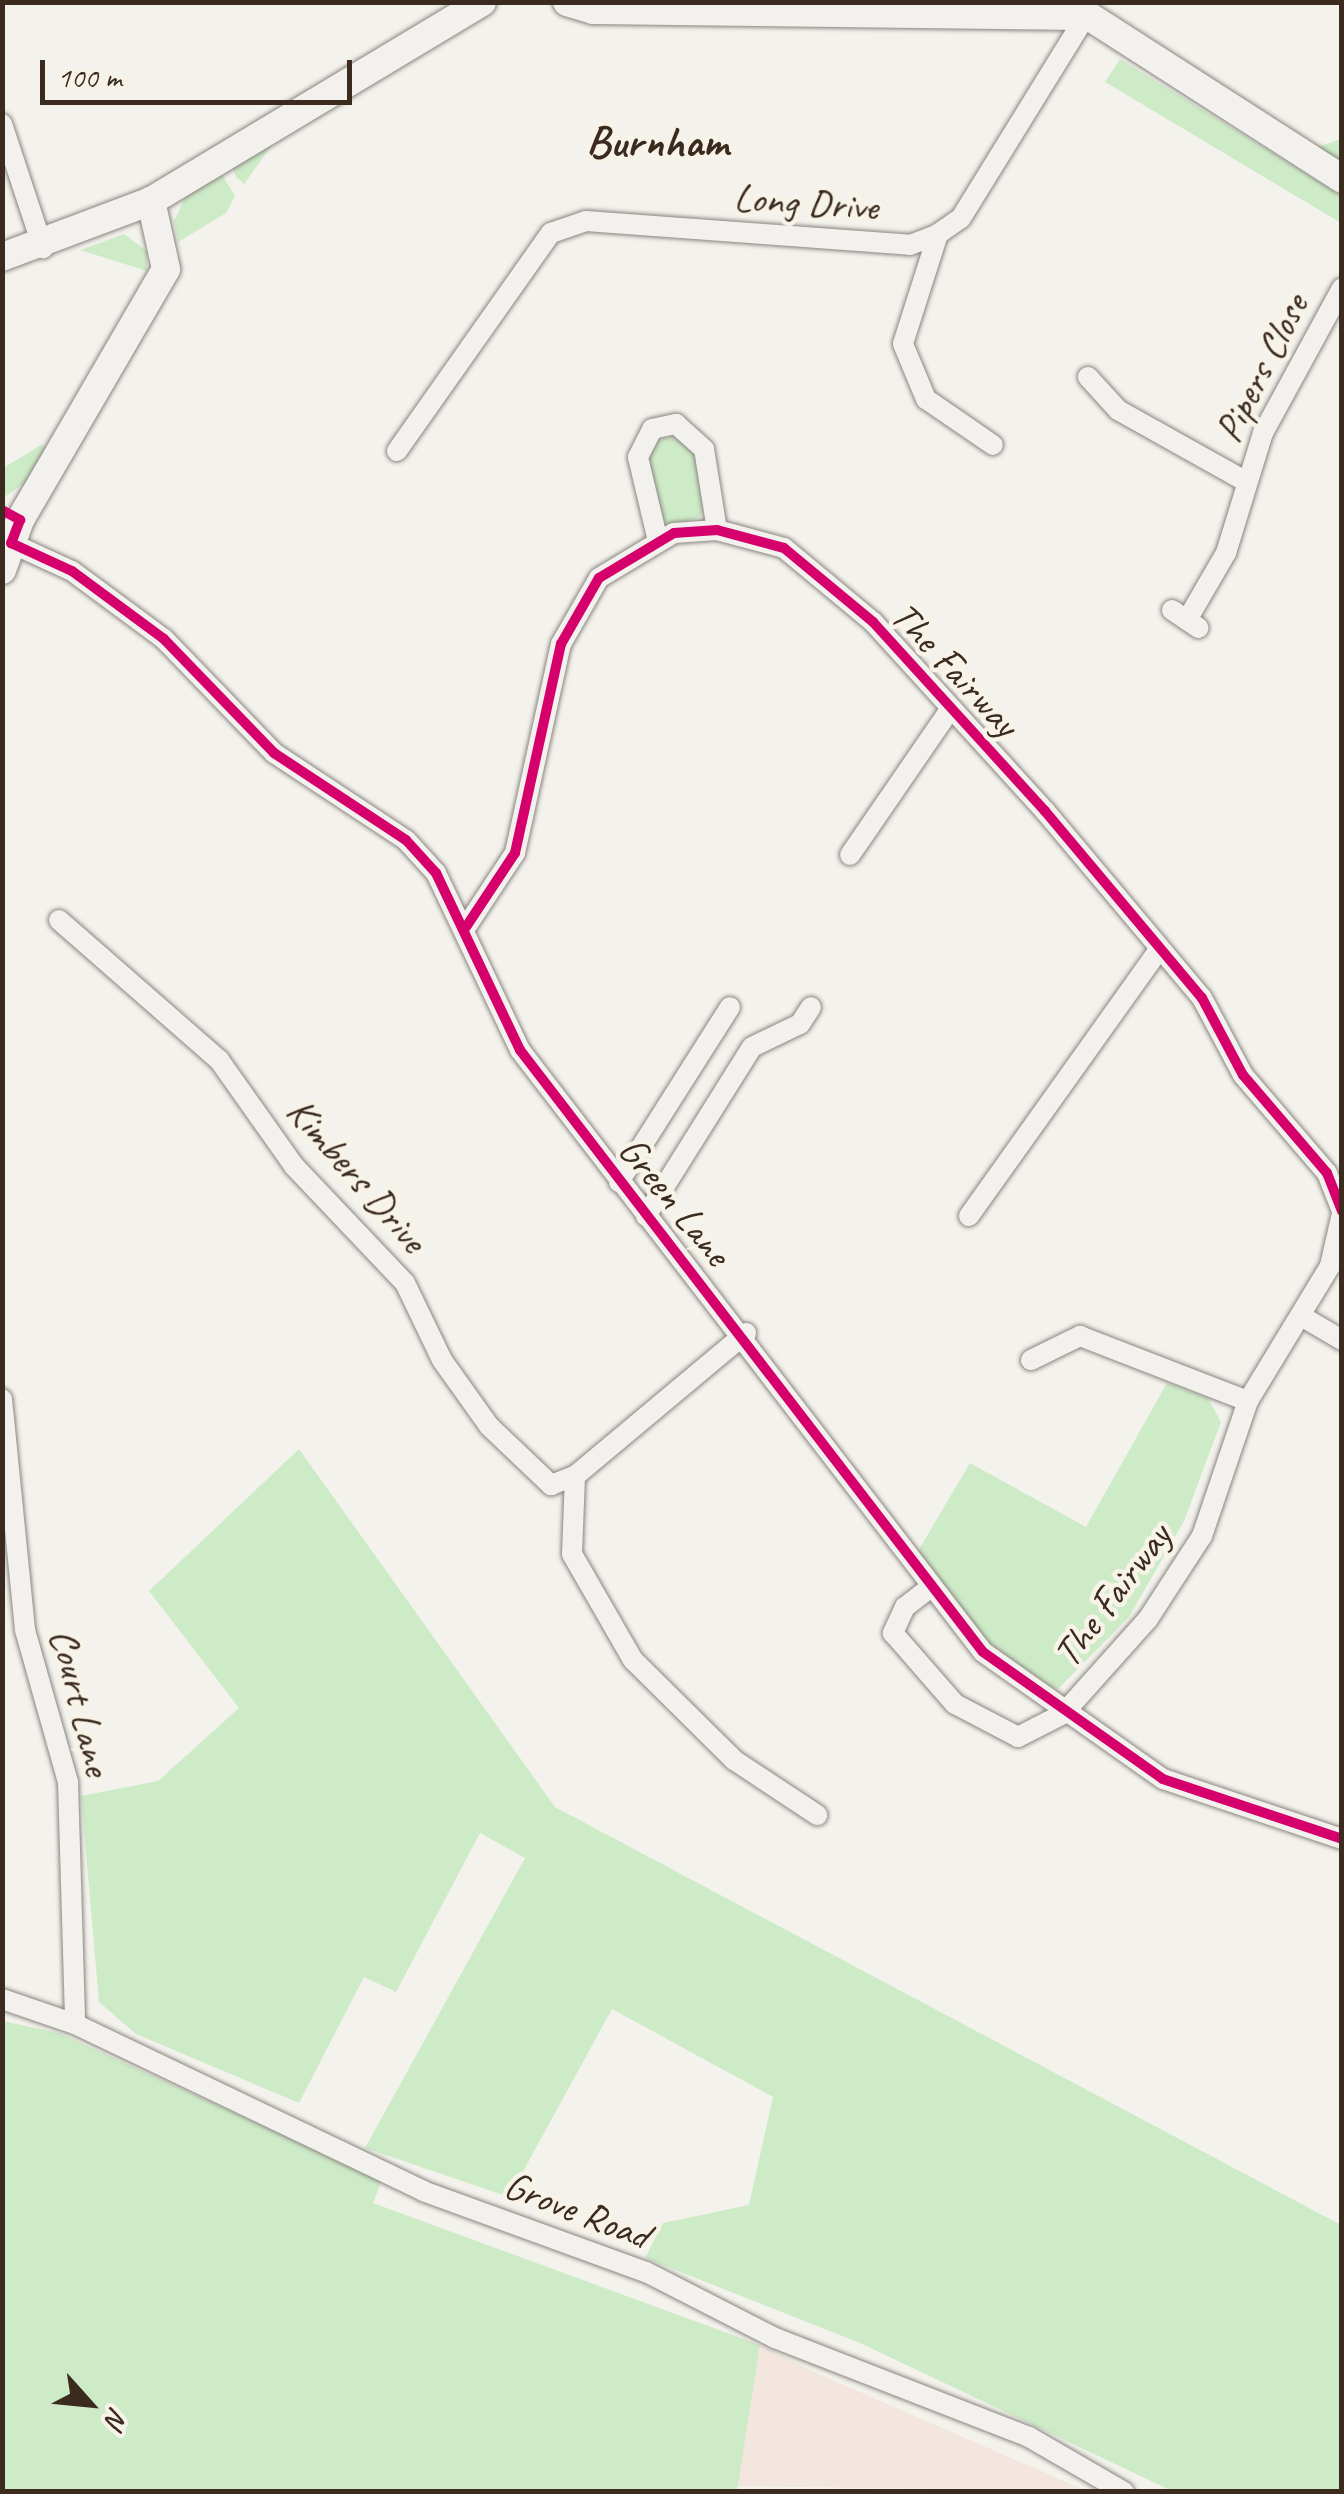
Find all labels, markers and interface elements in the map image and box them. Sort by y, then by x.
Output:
scale bar [45,40,358,102]
text: 100 m [57,58,122,96]
district label: Burnham [586,115,728,169]
street label: Long Drive [732,173,880,231]
street label: Pipers Close [1204,286,1318,450]
street label: The Fairway [880,591,1030,747]
street label: Kimbers Drive [277,1087,437,1263]
street label: Green Lane [608,1126,742,1276]
street label: The Fairway [1042,1514,1182,1676]
street label: Court Lane [39,1623,123,1781]
street label: Grove Road [498,2161,656,2259]
north arrow [40,2354,140,2454]
text: N [98,2402,137,2434]

